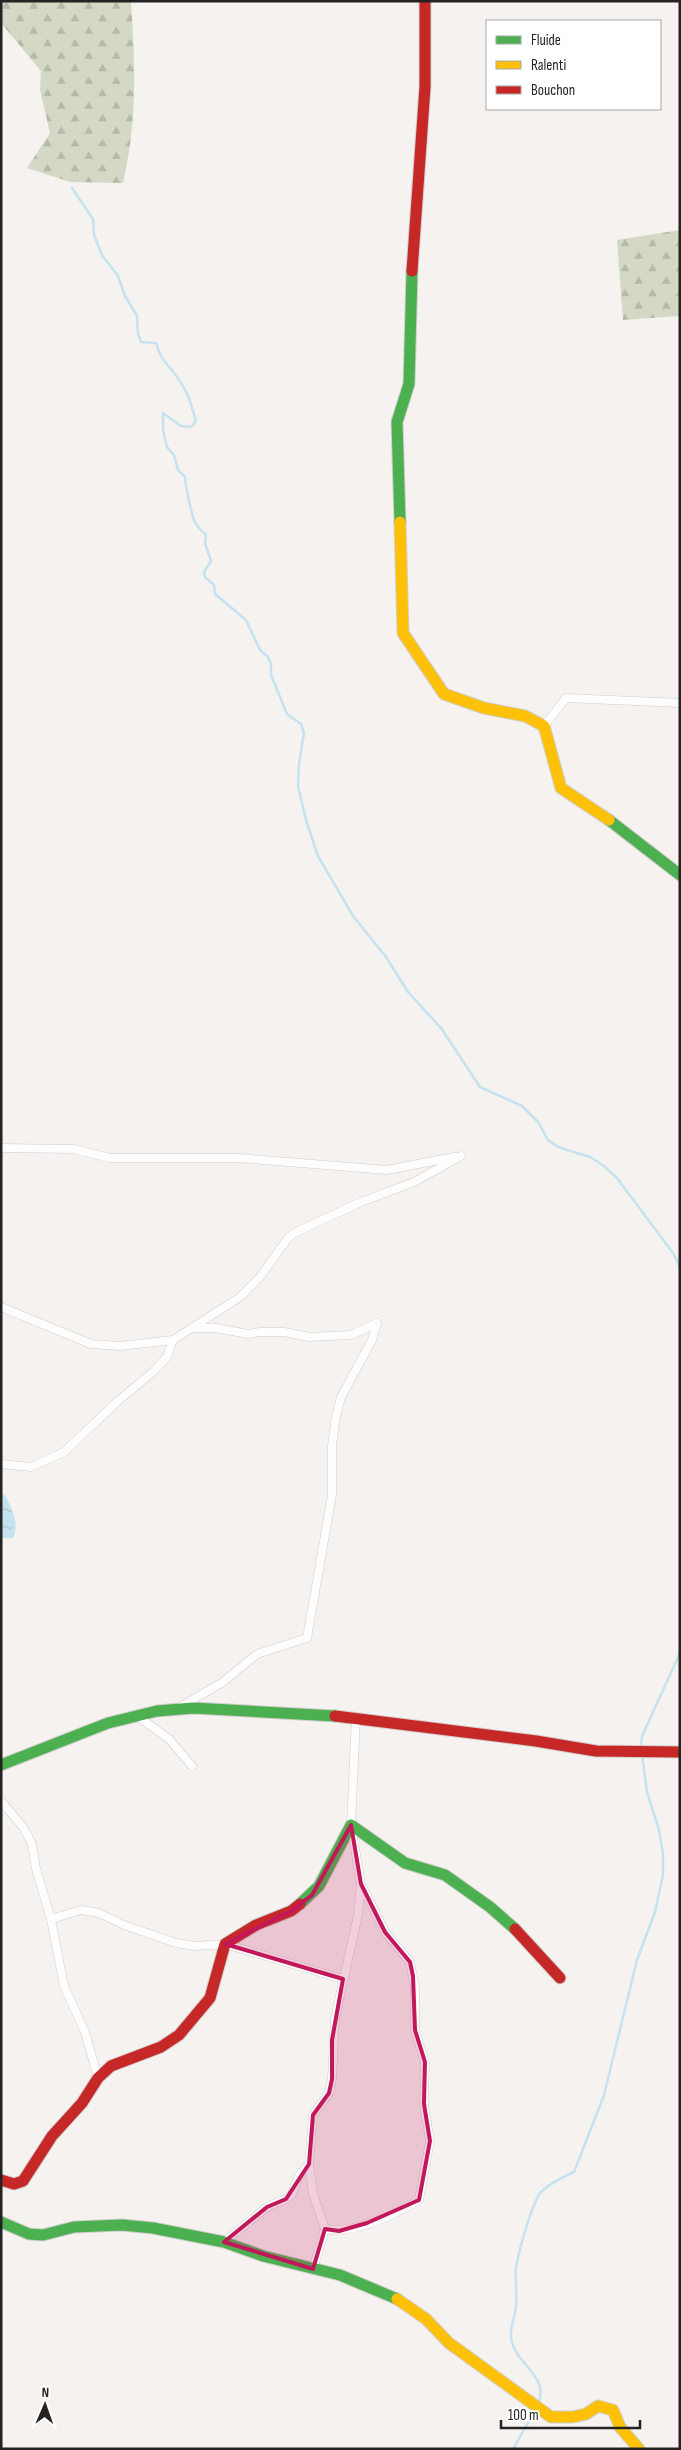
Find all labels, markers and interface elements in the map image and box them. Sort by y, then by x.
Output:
legend [486,20,661,110]
text: Fluide [531,31,561,50]
text: Ralenti [531,56,566,75]
text: Bouchon [531,81,575,100]
north arrow [20,2380,70,2430]
text: N [41,2384,49,2401]
scale bar [501,2398,640,2430]
text: 100 m [508,2406,539,2425]

